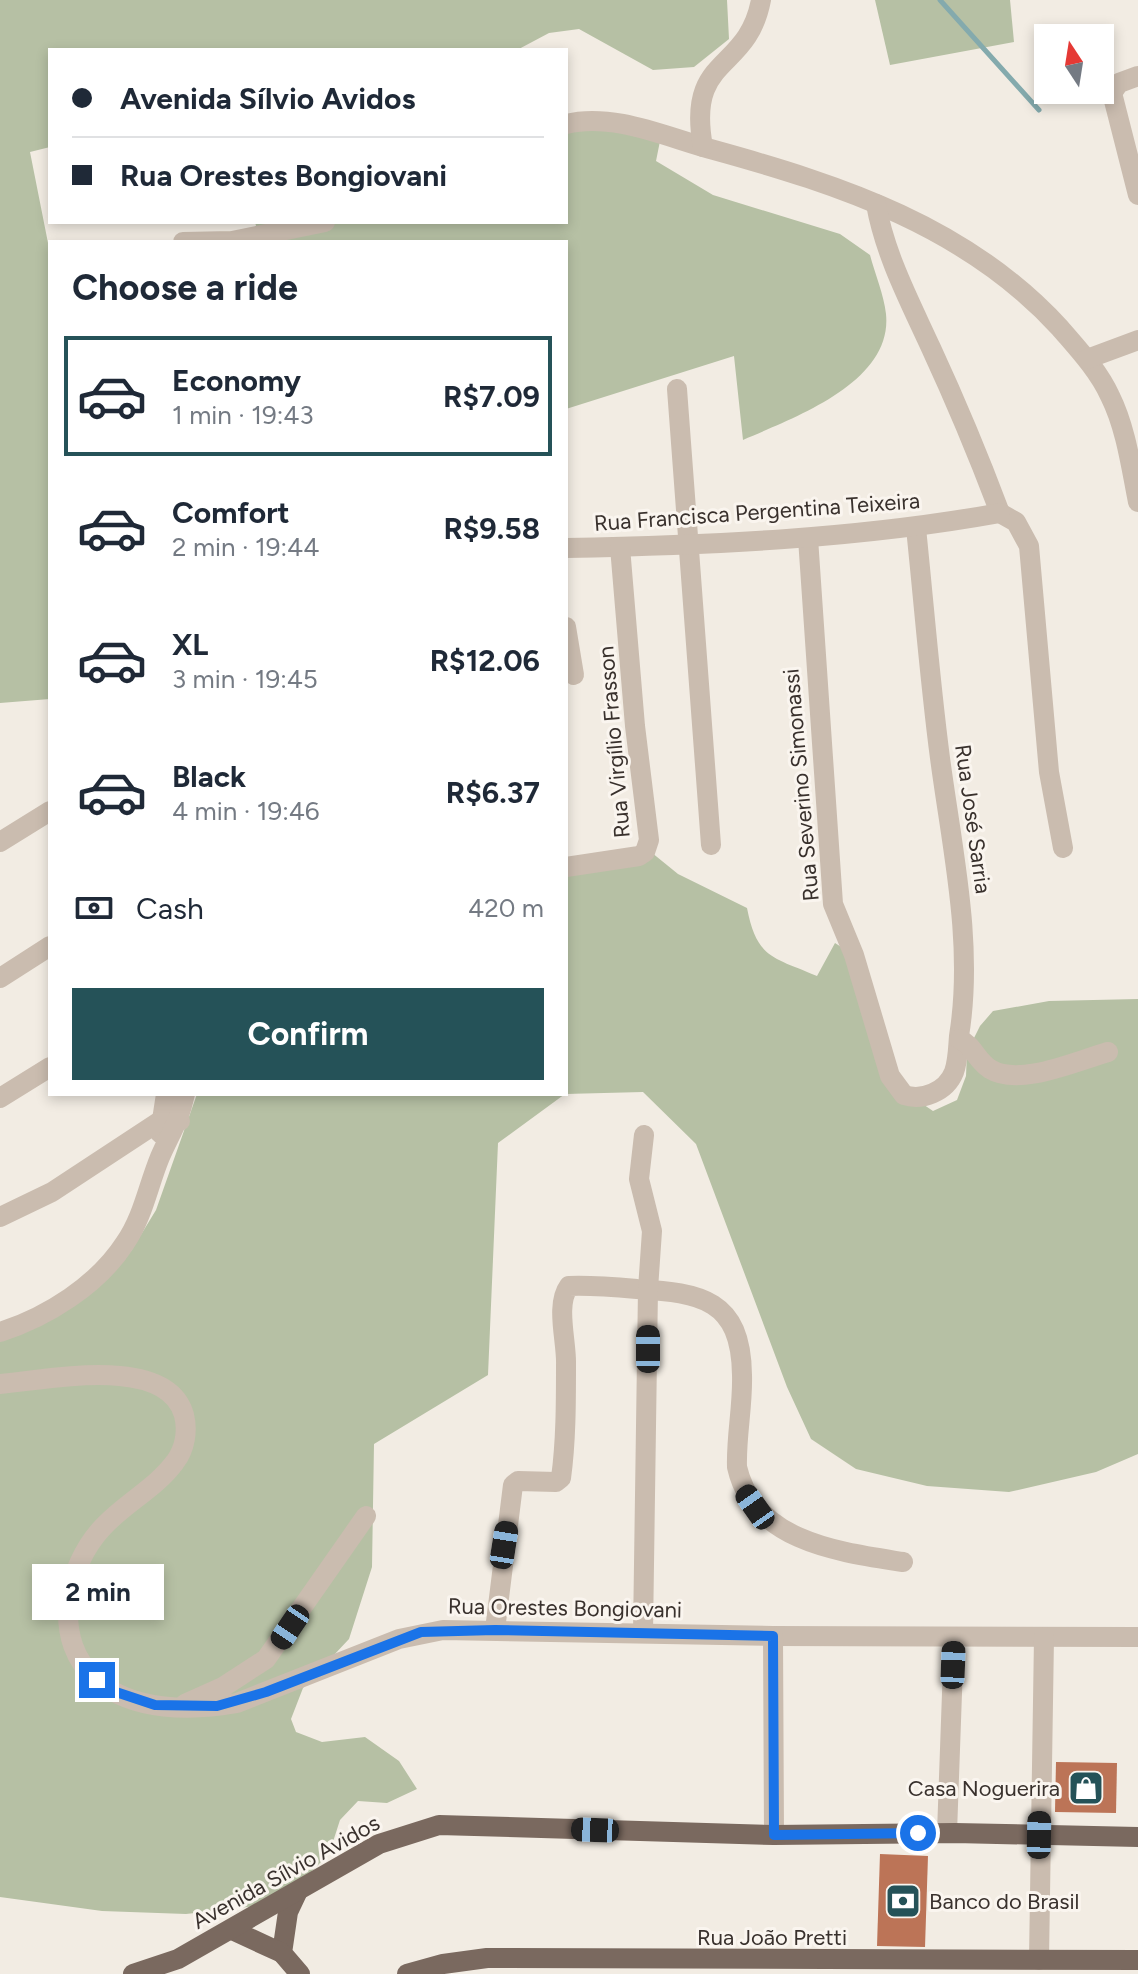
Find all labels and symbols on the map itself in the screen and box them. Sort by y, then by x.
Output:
north arrow [1034,24,1114,104]
street label: Rua Francisca Pergentina Teixeira [593,487,921,537]
street label: Rua Virgílio Frasson [592,645,636,839]
street label: Rua Severino Simonassi [777,668,825,902]
street label: Rua José Sarria [949,743,997,895]
car [636,1325,660,1373]
car [731,1480,779,1534]
car [488,1519,520,1571]
callout: 2 min [31,1564,163,1620]
street label: Rua Orestes Bongiovani [448,1592,682,1624]
car [267,1600,313,1654]
car [940,1641,966,1689]
route end [79,1662,115,1698]
shop icon: Casa Noguerira [1067,1769,1105,1807]
place label: Casa Noguerira [908,1775,1060,1802]
street label: Avenida Sílvio Avidos [188,1809,384,1935]
car [1027,1811,1051,1859]
route start [900,1815,936,1851]
car [571,1817,619,1843]
bank icon: Banco do Brasil [884,1882,922,1920]
place label: Banco do Brasil [929,1888,1079,1915]
street label: Rua João Pretti [697,1924,847,1951]

